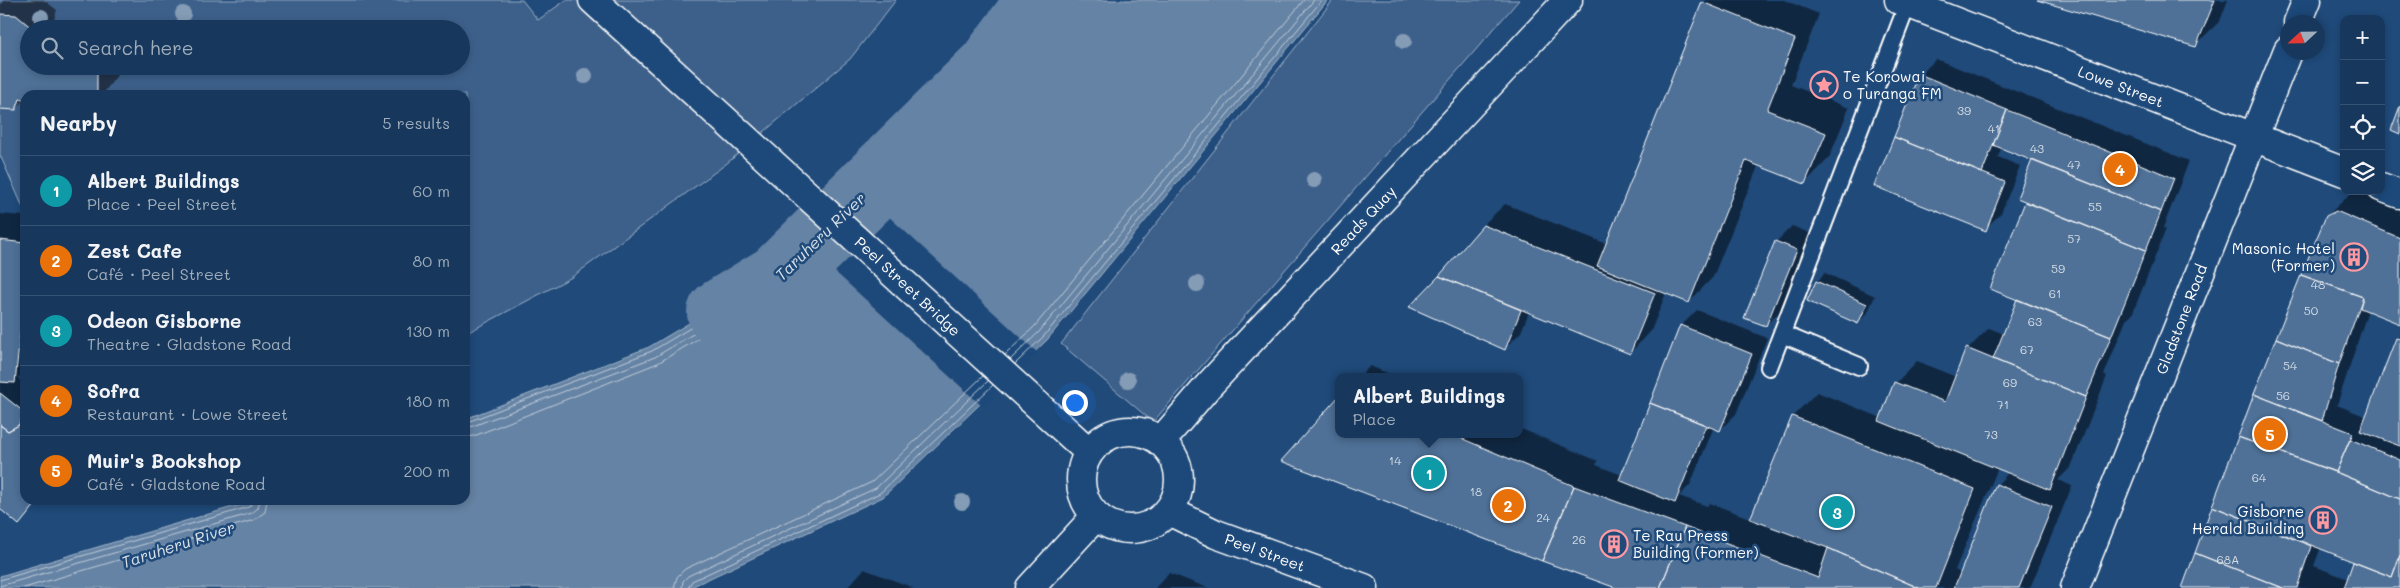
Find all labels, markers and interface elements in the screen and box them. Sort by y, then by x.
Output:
north arrow [2280,15,2325,60]
map controls [2340,15,2385,195]
button: + [2340,15,2385,60]
search box [20,20,470,75]
icon: search [38,34,66,62]
text: Search here [78,35,194,60]
street label: Lowe Street [2075,60,2167,112]
button: − [2340,60,2385,105]
place label: Te Korowai o Turanga FM [1843,66,1942,103]
place icon: Te Korowai o Turanga FM [1809,70,1839,100]
house number: 39 [1957,102,1971,118]
button: locate [2340,105,2385,150]
text: Nearby [40,109,117,136]
text: 5 results [382,112,450,133]
house number: 41 [1988,120,2000,136]
house number: 43 [2030,140,2044,156]
pin: 4 [2104,150,2136,188]
button: layers [2340,150,2385,195]
house number: 47 [2067,156,2081,172]
text: Albert Buildings [87,168,239,193]
text: 1 [52,180,60,201]
text: 60 m [413,180,450,201]
street label: Reads Quay [1326,181,1400,259]
water label: Taruheru River [770,187,870,285]
text: Place · Peel Street [87,193,237,214]
house number: 55 [2088,198,2102,214]
house number: 57 [2067,230,2081,246]
street label: Peel Street Bridge [851,232,965,340]
text: Zest Cafe [87,238,182,263]
place label: Masonic Hotel (Former) [2232,238,2335,275]
building icon: Masonic Hotel (Former) [2339,242,2369,272]
text: 2 [52,250,60,271]
text: 80 m [413,250,450,271]
house number: 59 [2051,260,2065,276]
street label: Gladstone Road [2151,261,2211,377]
text: Café · Peel Street [87,263,231,284]
house number: 48 [2311,276,2325,292]
house number: 61 [2049,285,2061,301]
house number: 50 [2304,302,2319,318]
text: Odeon Gisborne [87,308,241,333]
house number: 63 [2028,313,2042,329]
text: 3 [51,320,61,341]
text: 130 m [406,320,450,341]
text: Theatre · Gladstone Road [87,333,291,354]
house number: 67 [2020,341,2034,357]
house number: 54 [2283,357,2297,373]
popup [1335,373,1523,438]
house number: 69 [2003,374,2017,390]
text: Sofra [87,378,140,403]
text: Albert Buildings [1353,383,1505,408]
house number: 56 [2276,387,2290,403]
text: 4 [51,390,61,411]
text: 180 m [405,390,450,411]
your location [1062,390,1088,416]
house number: 71 [1997,396,2009,412]
text: Restaurant · Lowe Street [87,403,288,424]
text: Place [1353,408,1396,429]
pin: 5 [2254,415,2286,453]
house number: 73 [1984,426,1998,442]
text: Muir's Bookshop [87,448,241,473]
house number: 14 [1389,452,1401,468]
pin: 1 [1413,454,1445,492]
text: 5 [51,460,61,481]
text: 200 m [403,460,450,481]
house number: 64 [2252,469,2266,485]
text: Café · Gladstone Road [87,473,265,494]
house number: 18 [1470,483,1482,499]
pin: 2 [1492,486,1524,524]
pin: 3 [1821,493,1853,531]
place label: Gisborne Herald Building [2192,501,2304,538]
building icon: Gisborne Herald Building [2308,505,2338,535]
house number: 24 [1536,509,1550,525]
water label: Taruheru River [119,516,237,572]
place label: Te Rau Press Building (Former) [1633,525,1759,562]
street label: Peel Street [1222,528,1308,576]
building icon: Te Rau Press Building (Former) [1599,529,1629,559]
house number: 26 [1572,531,1586,547]
house number: 68A [2217,551,2239,567]

